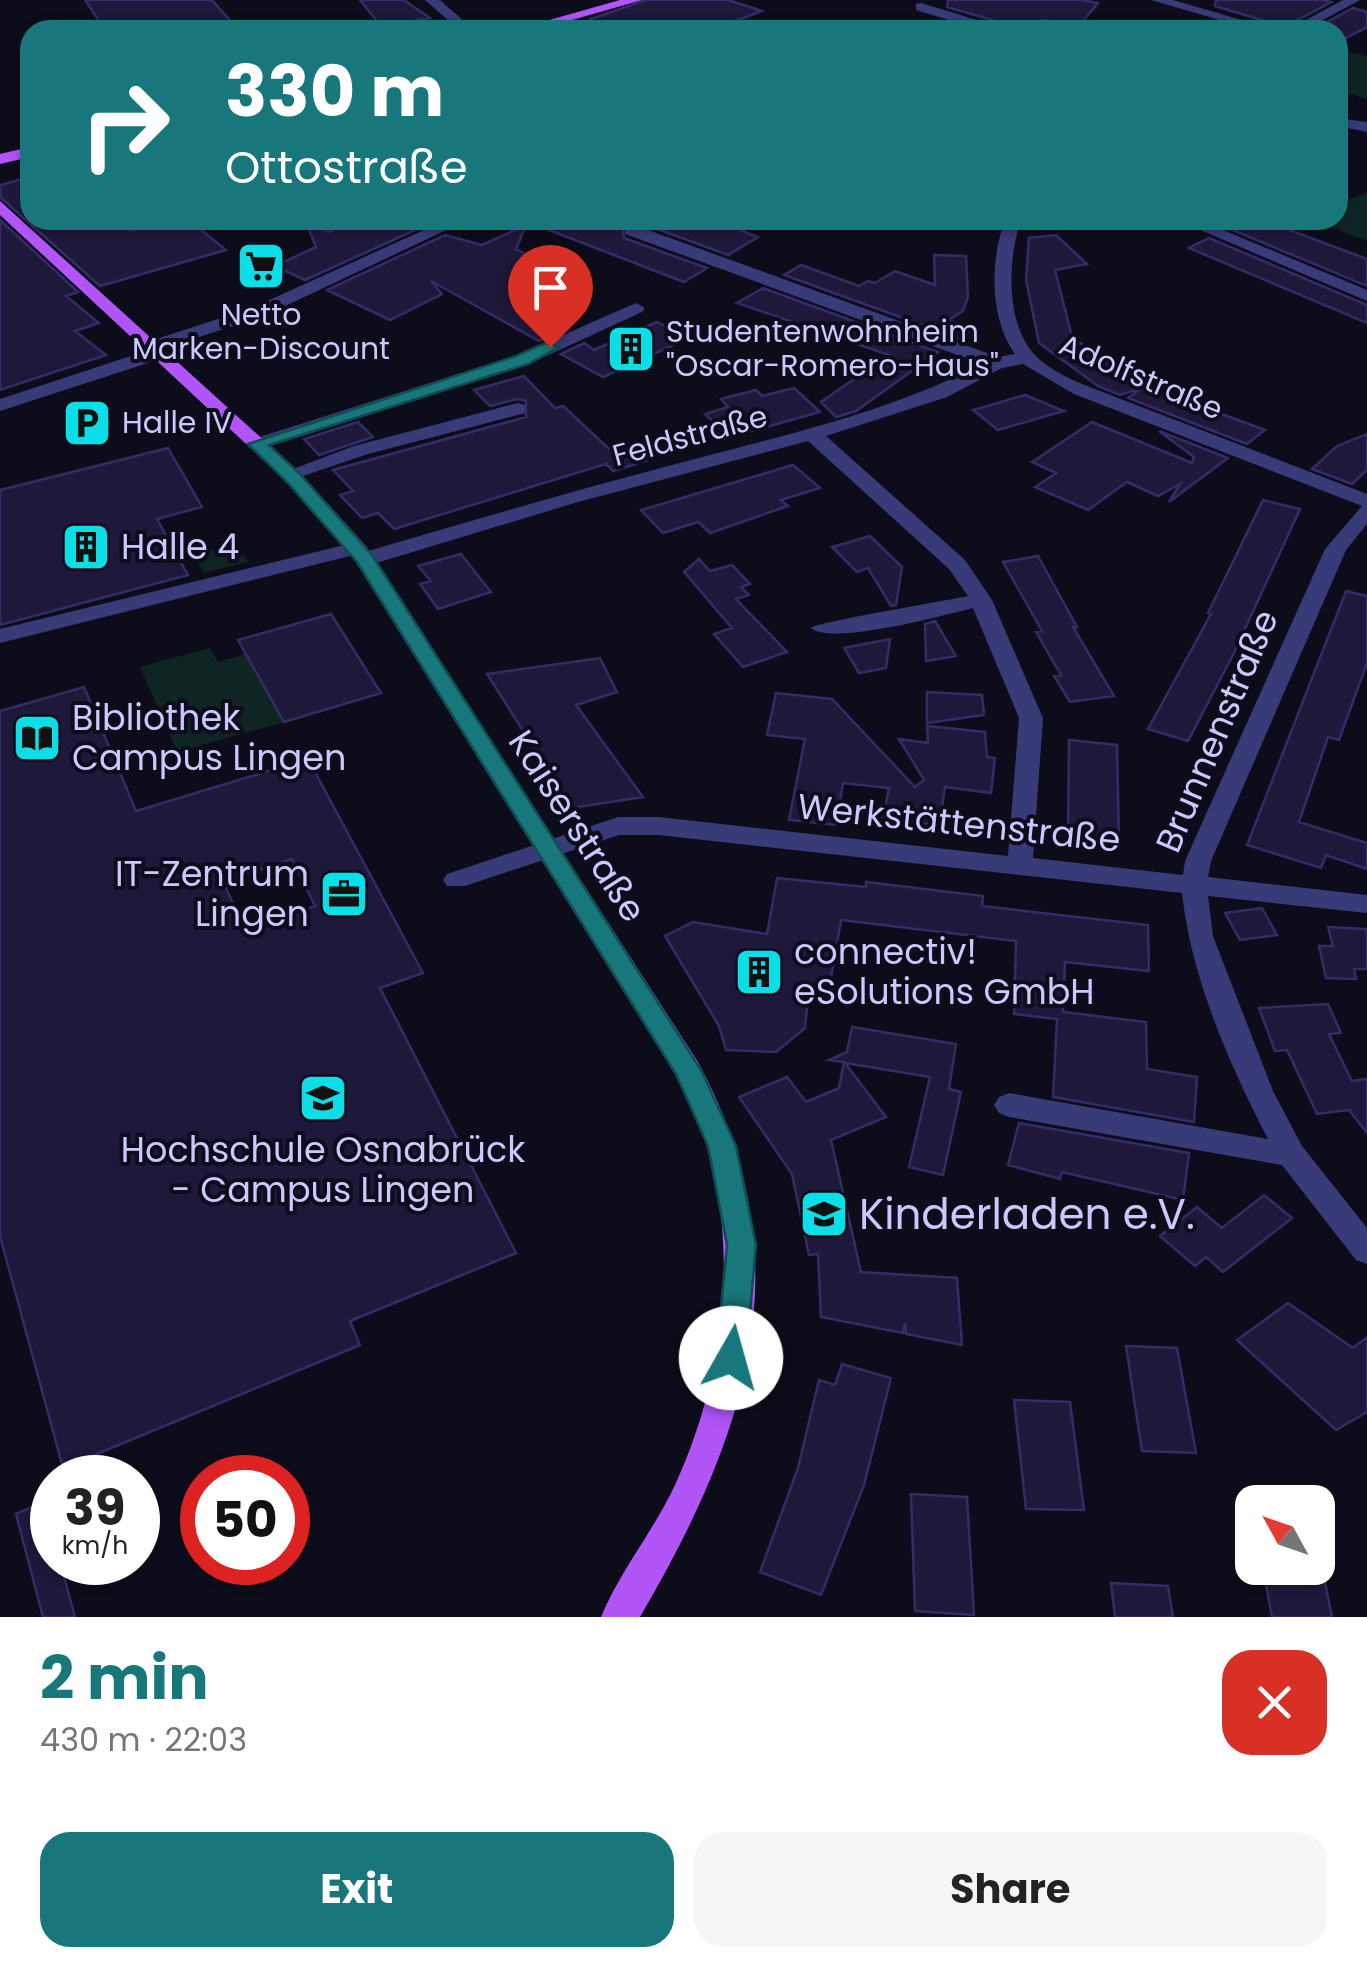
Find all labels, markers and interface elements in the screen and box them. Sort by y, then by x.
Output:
text: 330 m [225,42,444,141]
icon: right [60,60,190,190]
text: Ottostraße [225,136,468,199]
supermarket icon: Netto Marken-Discount [235,240,287,292]
pin [508,245,593,348]
icon: arrive [523,260,578,315]
place label: Netto Marken-Discount [132,293,390,370]
place label: Studentenwohnheim "Oscar-Romero-Haus" [666,310,999,387]
building icon: Studentenwohnheim "Oscar-Romero-Haus" [605,323,657,375]
street label: Adolfstraße [1053,323,1230,430]
street label: Feldstraße [608,394,772,477]
parking icon: Halle IV [61,397,113,449]
place label: Halle IV [122,401,232,444]
building icon: Halle 4 [60,521,112,573]
place label: Halle 4 [121,522,239,571]
street label: Brunnenstraße [1143,602,1290,860]
place label: Bibliothek Campus Lingen [72,693,346,782]
library icon: Bibliothek Campus Lingen [11,712,63,764]
street label: Kaiserstraße [497,720,658,931]
street label: Werkstättenstraße [795,781,1123,864]
place label: IT-Zentrum Lingen [115,849,309,938]
office icon: IT-Zentrum Lingen [318,868,370,920]
place label: connectiv! eSolutions GmbH [794,927,1095,1016]
building icon: connectiv! eSolutions GmbH [733,946,785,998]
school or university icon: Hochschule Osnabrück - Campus Lingen [297,1072,349,1124]
place label: Hochschule Osnabrück - Campus Lingen [121,1125,525,1214]
place label: Kinderladen e.V. [859,1185,1195,1244]
school or university icon: Kinderladen e.V. [798,1188,850,1240]
position arrow [679,1306,783,1410]
speed limit sign: 50 [180,1455,310,1585]
text: 39 [65,1472,126,1543]
north arrow [1235,1485,1335,1585]
map controls [1235,1485,1335,1585]
text: km/h [62,1528,128,1563]
text: 2 min [40,1636,209,1720]
button: close [1222,1650,1327,1755]
text: 430 m · 22:03 [40,1717,247,1762]
button: Exit [40,1832,674,1947]
button: Share [694,1832,1327,1947]

